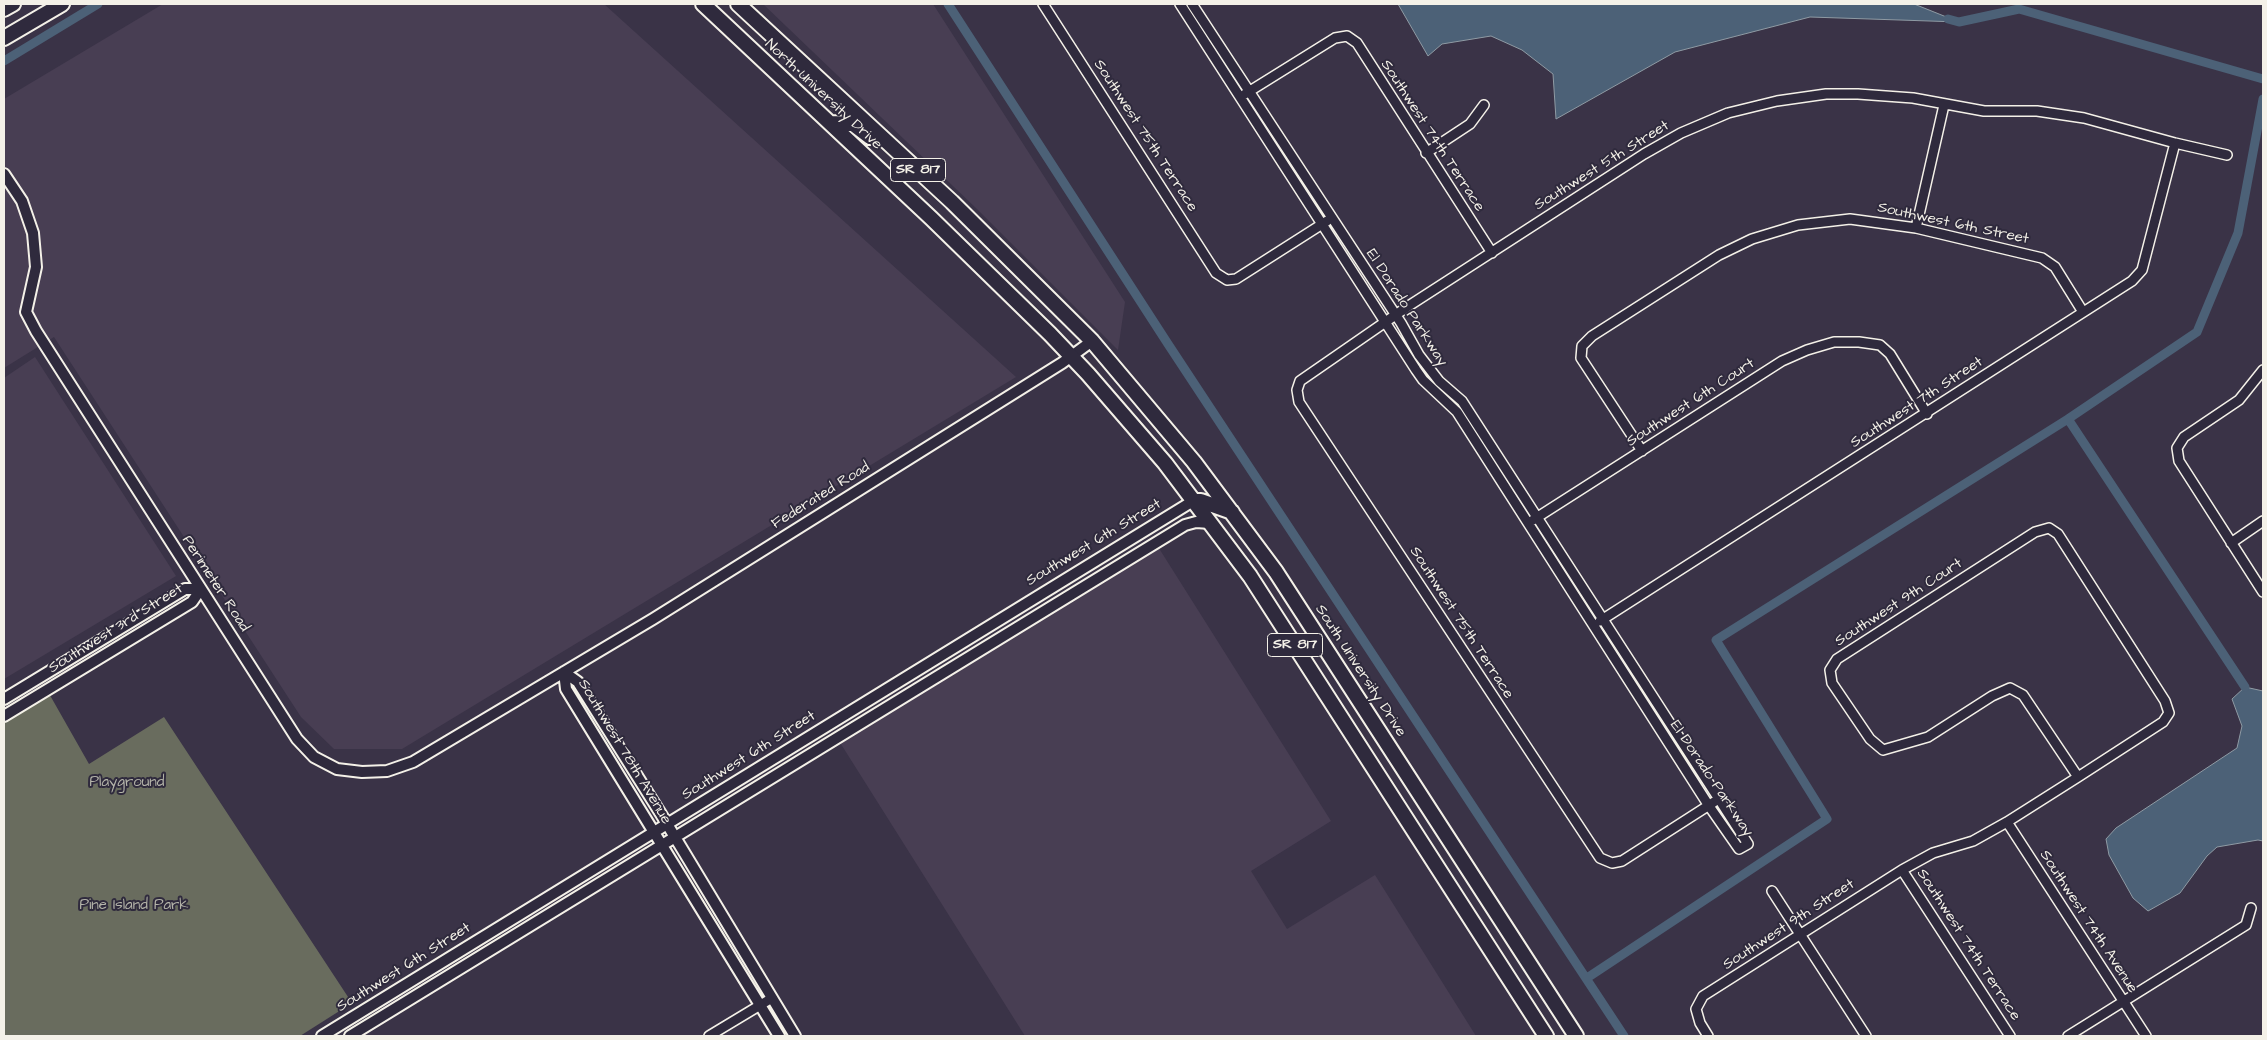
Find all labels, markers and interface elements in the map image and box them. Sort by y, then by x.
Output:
street label: North University Drive [760,36,886,154]
street label: Southwest 75th Terrace [1089,57,1201,215]
street label: Southwest 74th Terrace [1376,57,1488,215]
street label: Southwest 5th Street [1531,117,1673,215]
road number: SR 817 [890,158,946,182]
street label: Southwest 6th Street [1876,199,2030,249]
street label: El Dorado Parkway [1361,246,1451,370]
street label: Southwest 7th Street [1848,354,1986,452]
street label: Southwest 6th Court [1624,355,1758,451]
street label: Federated Road [769,459,873,533]
street label: Southwest 6th Street [1023,496,1165,590]
street label: Perimeter Road [177,533,253,635]
street label: Southwest 75th Terrace [1405,544,1517,702]
street label: Southwest 9th Court [1832,555,1966,651]
street label: Southwest 3rd Street [46,580,186,678]
street label: South University Drive [1311,602,1409,740]
road number: SR 817 [1268,634,1322,656]
street label: Southwest 78th Avenue [573,676,675,828]
street label: Southwest 6th Street [679,708,819,804]
street label: El Dorado Parkway [1665,718,1757,840]
park label: Playground [89,774,165,792]
street label: Southwest 74th Avenue [2035,847,2141,997]
street label: Southwest 74th Terrace [1912,866,2024,1024]
street label: Southwest 9th Street [1720,876,1858,974]
park label: Pine Island Park [79,897,189,915]
street label: Southwest 6th Street [334,920,474,1016]

